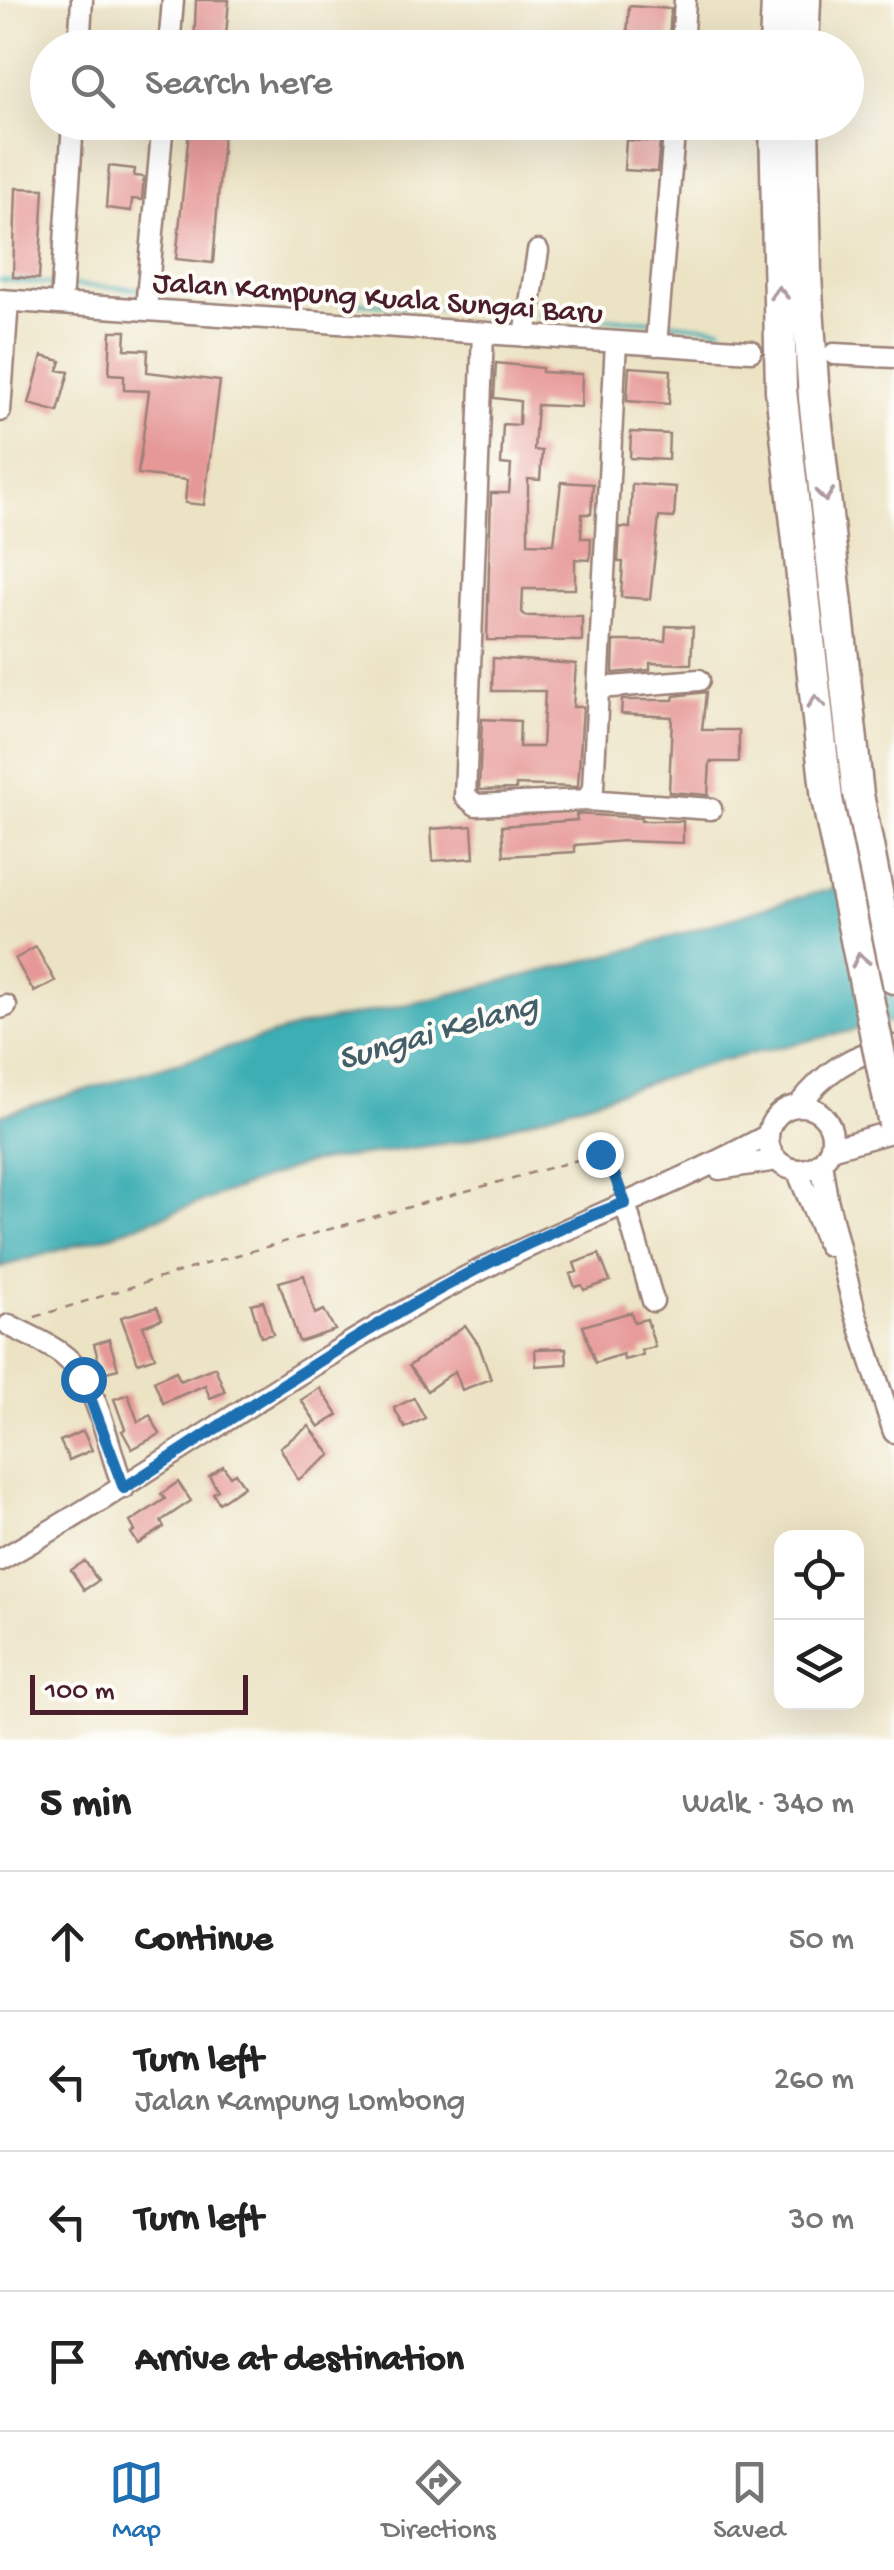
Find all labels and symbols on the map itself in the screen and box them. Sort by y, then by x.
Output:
street label: Jalan Kampung Kuala Sungai Baru [151,265,604,335]
one-way arrow [768,285,789,301]
one-way arrow [814,487,835,503]
one-way arrow [806,694,827,710]
one-way arrow [851,951,872,968]
water label: Sungai Kelang [334,986,545,1082]
route end [578,1132,624,1178]
route start [61,1357,107,1403]
scale bar [30,1670,248,1714]

